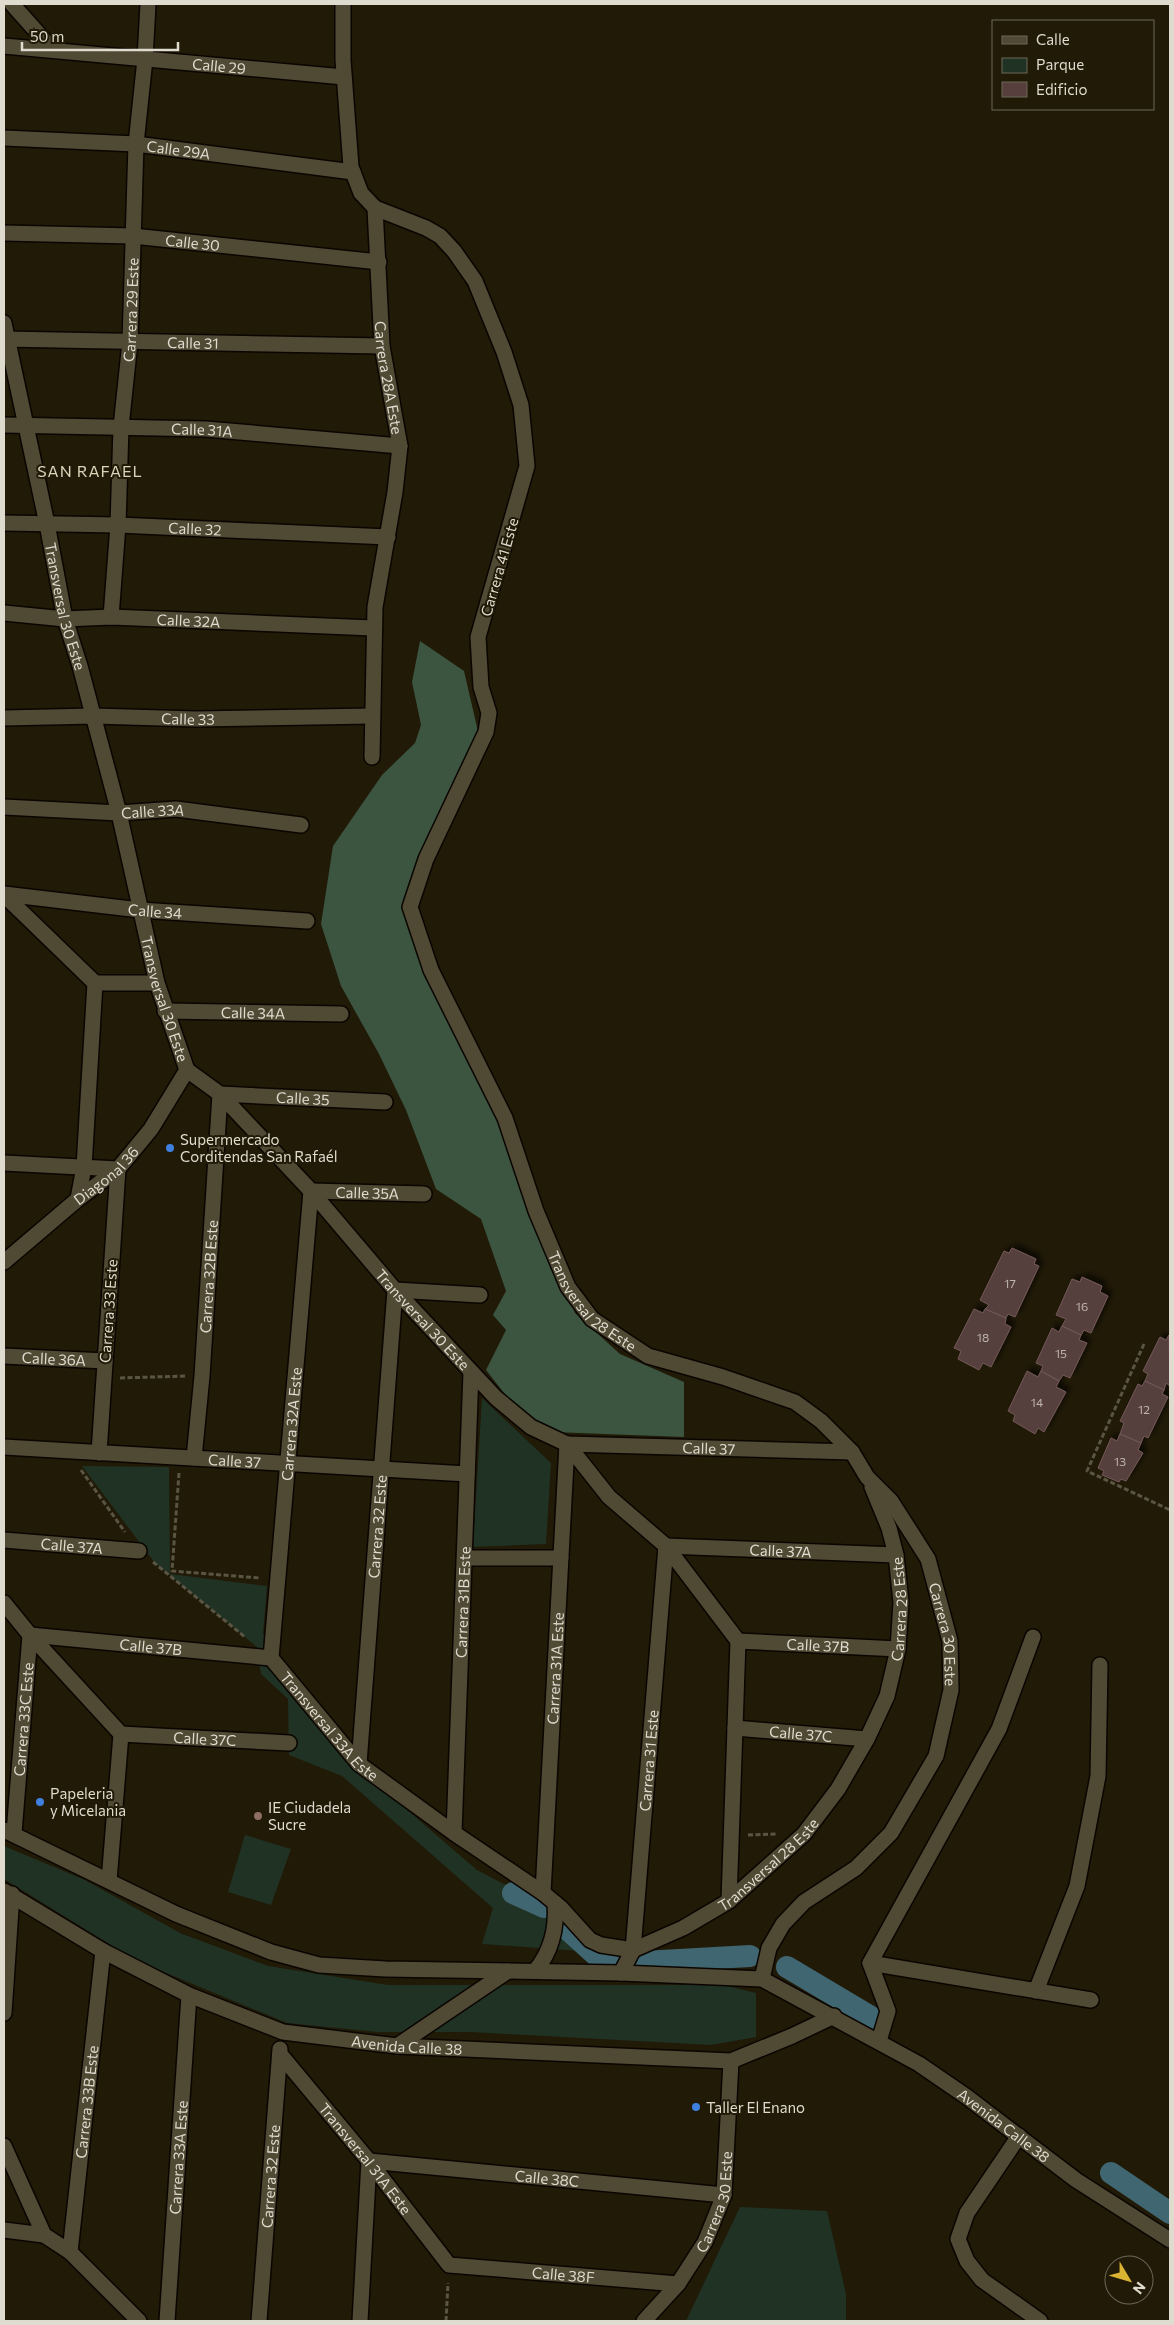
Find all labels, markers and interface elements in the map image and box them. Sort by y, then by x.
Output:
scale bar [22,20,179,52]
legend [992,20,1154,110]
text: 50 m [30,27,64,45]
text: Calle [1036,30,1070,48]
street label: Calle 29 [191,54,247,77]
text: Parque [1036,55,1084,73]
text: Edificio [1036,80,1087,98]
street label: Calle 29A [146,136,211,163]
street label: Calle 30 [164,230,221,254]
street label: Carrera 29 Este [119,257,142,363]
street label: Carrera 28A Este [372,321,407,436]
street label: Calle 31 [167,333,219,352]
street label: Calle 31A [171,419,234,440]
district label: SAN RAFAEL [37,461,143,480]
street label: Carrera 41 Este [476,516,522,618]
street label: Calle 32 [168,518,222,539]
street label: Transversal 30 Este [42,541,90,672]
street label: Calle 32A [156,610,221,631]
street label: Calle 33 [161,709,215,728]
street label: Calle 33A [120,800,186,822]
street label: Calle 34 [127,900,183,922]
street label: Transversal 30 Este [138,934,192,1064]
street label: Calle 34A [221,1003,285,1022]
street label: Calle 35 [276,1088,330,1108]
place label: Supermercado Corditendas San Rafaél [180,1130,338,1165]
street label: Diagonal 36 [70,1142,142,1208]
marker: Supermercado Corditendas San Rafaél [164,1142,176,1154]
street label: Calle 35A [335,1183,399,1202]
street label: Carrera 32B Este [196,1219,221,1334]
street label: Transversal 28 Este [545,1248,640,1355]
street label: Carrera 33 Este [95,1258,121,1363]
street label: Transversal 30 Este [372,1265,474,1374]
house number: 17 [1004,1276,1016,1290]
house number: 16 [1076,1299,1088,1313]
house number: 18 [977,1330,989,1344]
house number: 15 [1055,1346,1067,1360]
street label: Calle 36A [21,1348,86,1369]
street label: Carrera 32A Este [277,1366,305,1481]
house number: 14 [1031,1395,1043,1409]
house number: 12 [1138,1402,1150,1416]
street label: Calle 37 [682,1438,736,1458]
street label: Calle 37 [208,1450,262,1471]
house number: 13 [1114,1454,1126,1468]
street label: Carrera 32 Este [364,1474,390,1579]
street label: Calle 37A [40,1534,103,1557]
street label: Calle 37A [749,1540,812,1561]
street label: Carrera 31B Este [451,1546,474,1658]
street label: Carrera 28 Este [886,1556,910,1663]
street label: Carrera 30 Este [926,1581,960,1686]
street label: Carrera 31A Este [543,1612,567,1725]
street label: Calle 37B [786,1634,850,1656]
street label: Calle 37B [119,1635,183,1658]
street label: Carrera 33C Este [10,1662,37,1777]
street label: Transversal 33A Este [277,1668,382,1784]
street label: Carrera 31 Este [635,1709,662,1812]
street label: Calle 37C [769,1722,833,1745]
street label: Calle 37C [173,1728,237,1749]
place label: Papeleria y Micelania [50,1784,126,1819]
marker: Papeleria y Micelania [34,1796,46,1808]
place label: IE Ciudadela Sucre [268,1798,351,1833]
marker: IE Ciudadela Sucre [252,1810,264,1822]
street label: Transversal 28 Este [715,1814,822,1915]
street label: Avenida Calle 38 [350,2031,463,2058]
street label: Carrera 33B Este [71,2044,102,2159]
street label: Avenida Calle 38 [954,2084,1054,2166]
place label: Taller El Enano [706,2098,805,2116]
street label: Transversal 31A Este [315,2099,416,2218]
street label: Carrera 33A Este [165,2100,191,2215]
marker: Taller El Enano [690,2101,702,2113]
street label: Carrera 32 Este [257,2124,283,2229]
street label: Carrera 30 Este [692,2151,735,2256]
street label: Calle 38C [514,2166,580,2190]
north arrow [1104,2255,1154,2305]
street label: Calle 38F [531,2263,595,2286]
text: N [1130,2279,1150,2298]

